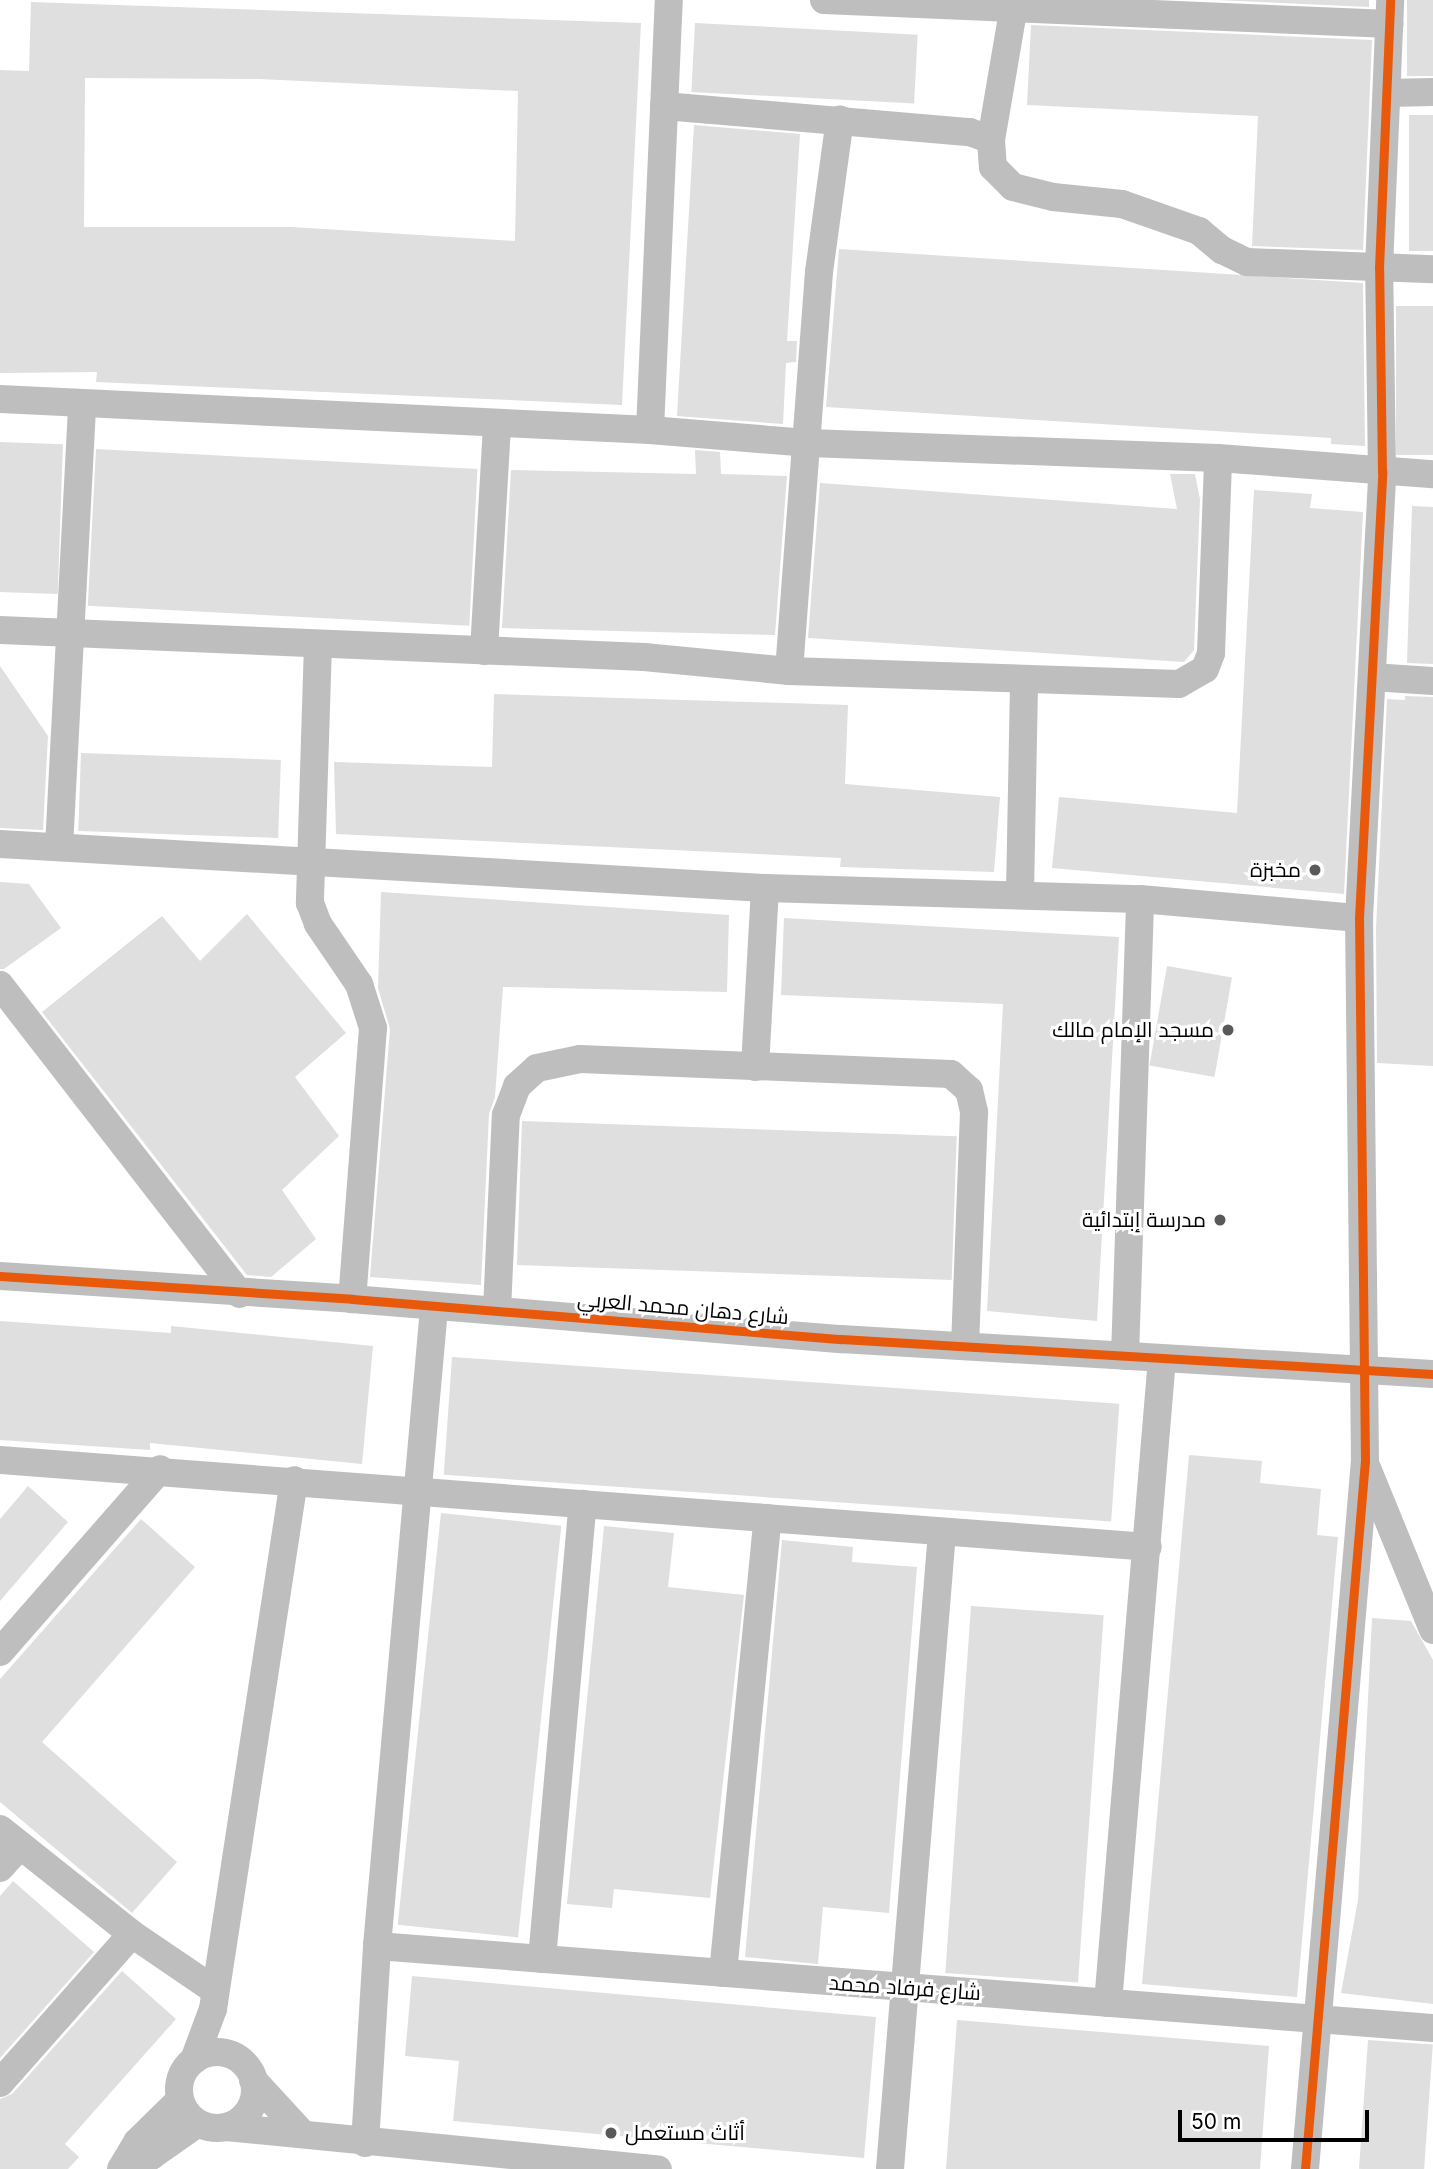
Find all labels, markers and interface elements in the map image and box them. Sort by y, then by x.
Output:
place label: مخبزة [1250,857,1301,883]
marker: مخبزة [1307,862,1323,878]
place label: مسجد الإمام مالك [1052,1017,1214,1043]
marker: مسجد الإمام مالك [1220,1022,1236,1038]
place label: مدرسة إبتدائية [1082,1207,1206,1233]
marker: مدرسة إبتدائية [1212,1212,1228,1228]
street label: شارع دهان محمد العربي [576,1286,790,1330]
street label: شارع فرفاد محمد [828,1970,982,2006]
scale bar [1181,2096,1372,2140]
text: 50 m [1191,2109,1241,2134]
place label: أثاث مستعمل [625,2120,745,2146]
marker: أثاث مستعمل [603,2125,619,2141]

